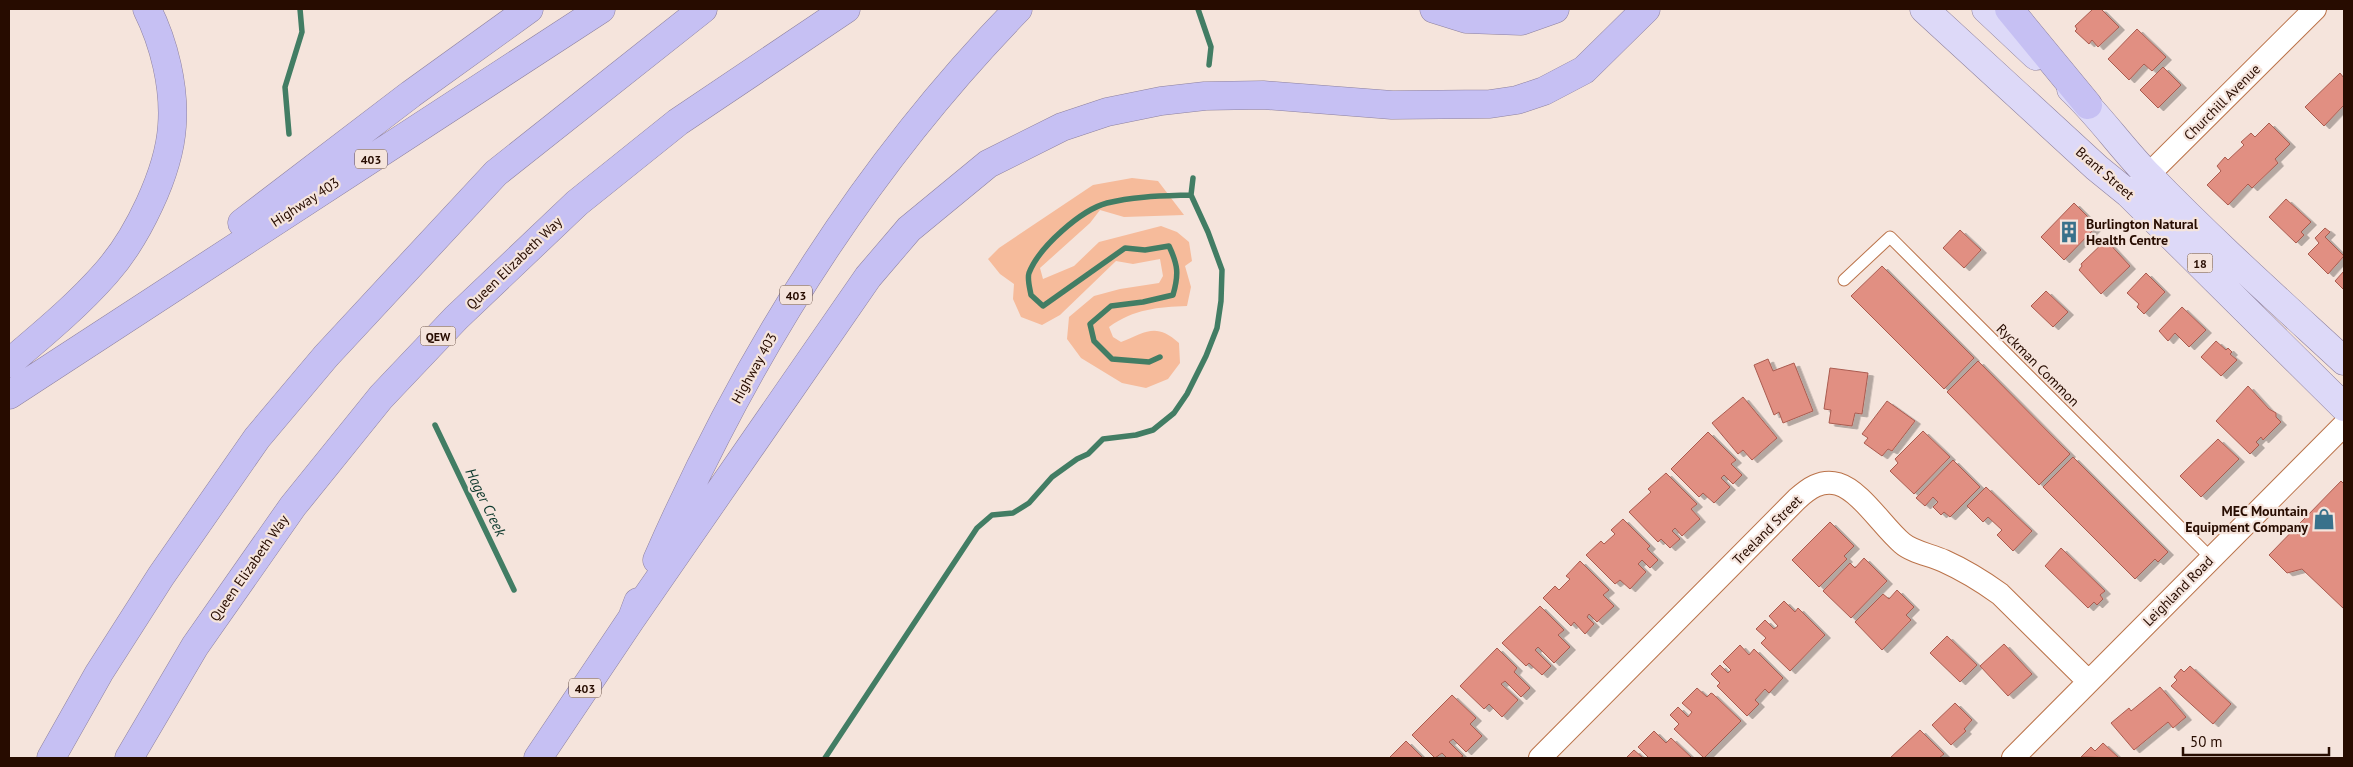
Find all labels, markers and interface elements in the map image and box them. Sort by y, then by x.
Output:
street label: Churchill Avenue [2180,60,2264,144]
street label: Brant Street [2072,143,2138,204]
road number: 403 [355,150,387,168]
street label: Highway 403 [267,173,343,231]
street label: Queen Elizabeth Way [462,212,566,313]
place label: Burlington Natural Health Centre [2086,215,2199,249]
building icon: Burlington Natural Health Centre [2056,219,2082,245]
road number: 18 [2188,254,2212,272]
road number: 403 [780,286,812,304]
street label: Ryckman Common [1993,320,2083,410]
road number: QEW [420,326,456,346]
street label: Highway 403 [727,329,781,407]
water label: Hager Creek [461,465,511,540]
street label: Treeland Street [1729,491,1806,568]
place label: MEC Mountain Equipment Company [2185,502,2308,536]
shop icon: MEC Mountain Equipment Company [2311,506,2337,532]
street label: Queen Elizabeth Way [205,511,293,625]
street label: Leighland Road [2139,552,2217,630]
road number: 403 [569,678,601,698]
scale bar [2183,724,2329,756]
text: 50 m [2190,732,2223,751]

